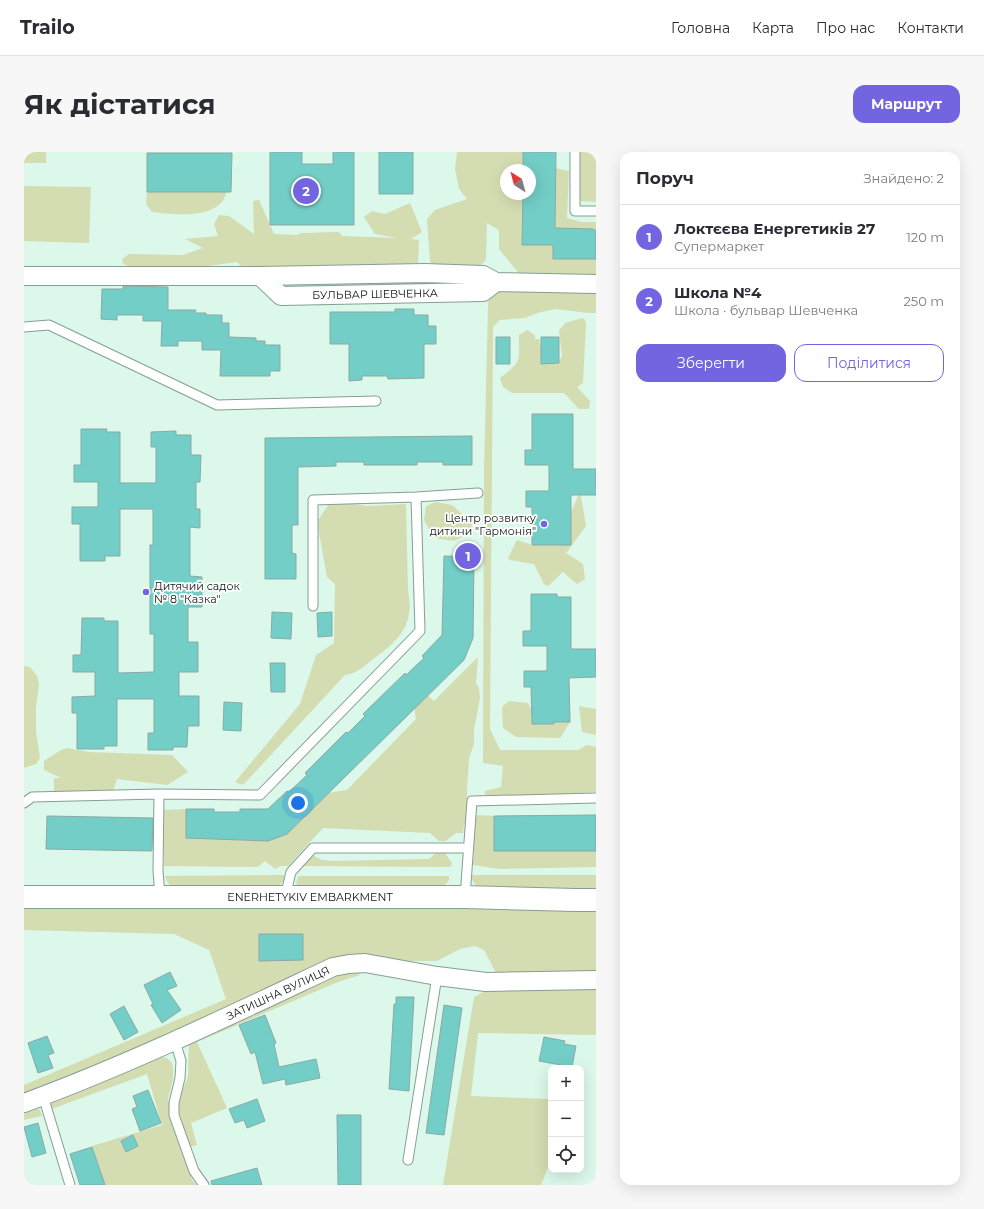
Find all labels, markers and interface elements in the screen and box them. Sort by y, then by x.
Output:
text: Trailo [20,16,75,39]
text: Головна [671,19,730,37]
text: Карта [752,19,794,37]
text: Про нас [816,19,875,37]
text: Контакти [897,19,964,37]
button: Маршрут [853,85,960,123]
text: Як дістатися [24,87,216,121]
north arrow [500,164,536,200]
text: Поруч [636,168,694,188]
text: Знайдено: 2 [864,170,944,186]
pin: 2 [293,176,319,206]
text: Локтєєва Енергетиків 27 [674,219,875,238]
text: 1 [646,229,652,245]
text: 120 m [906,229,944,245]
text: Супермаркет [674,238,764,254]
text: Школа №4 [674,283,761,302]
street label: БУЛЬВАР ШЕВЧЕНКА [312,286,439,302]
text: 2 [645,293,653,309]
text: 250 m [903,293,944,309]
text: Школа · бульвар Шевченка [674,302,858,318]
button: Зберегти [636,344,786,382]
button: Поділитися [794,344,944,382]
place label: Центр розвитку дитини "Гармонія" [430,511,537,538]
marker: Центр розвитку дитини "Гармонія" [539,519,549,529]
pin: 1 [455,541,481,571]
place label: Дитячий садок № 8 "Казка" [154,579,240,606]
marker: Дитячий садок № 8 "Казка" [141,587,151,597]
your location [288,793,308,813]
street label: ENERHETYKIV EMBARKMENT [227,890,393,904]
street label: ЗАТИШНА ВУЛИЦЯ [224,963,332,1023]
map controls [548,1065,584,1173]
button: + [548,1065,584,1101]
button: − [548,1101,584,1137]
button: locate [548,1137,584,1173]

